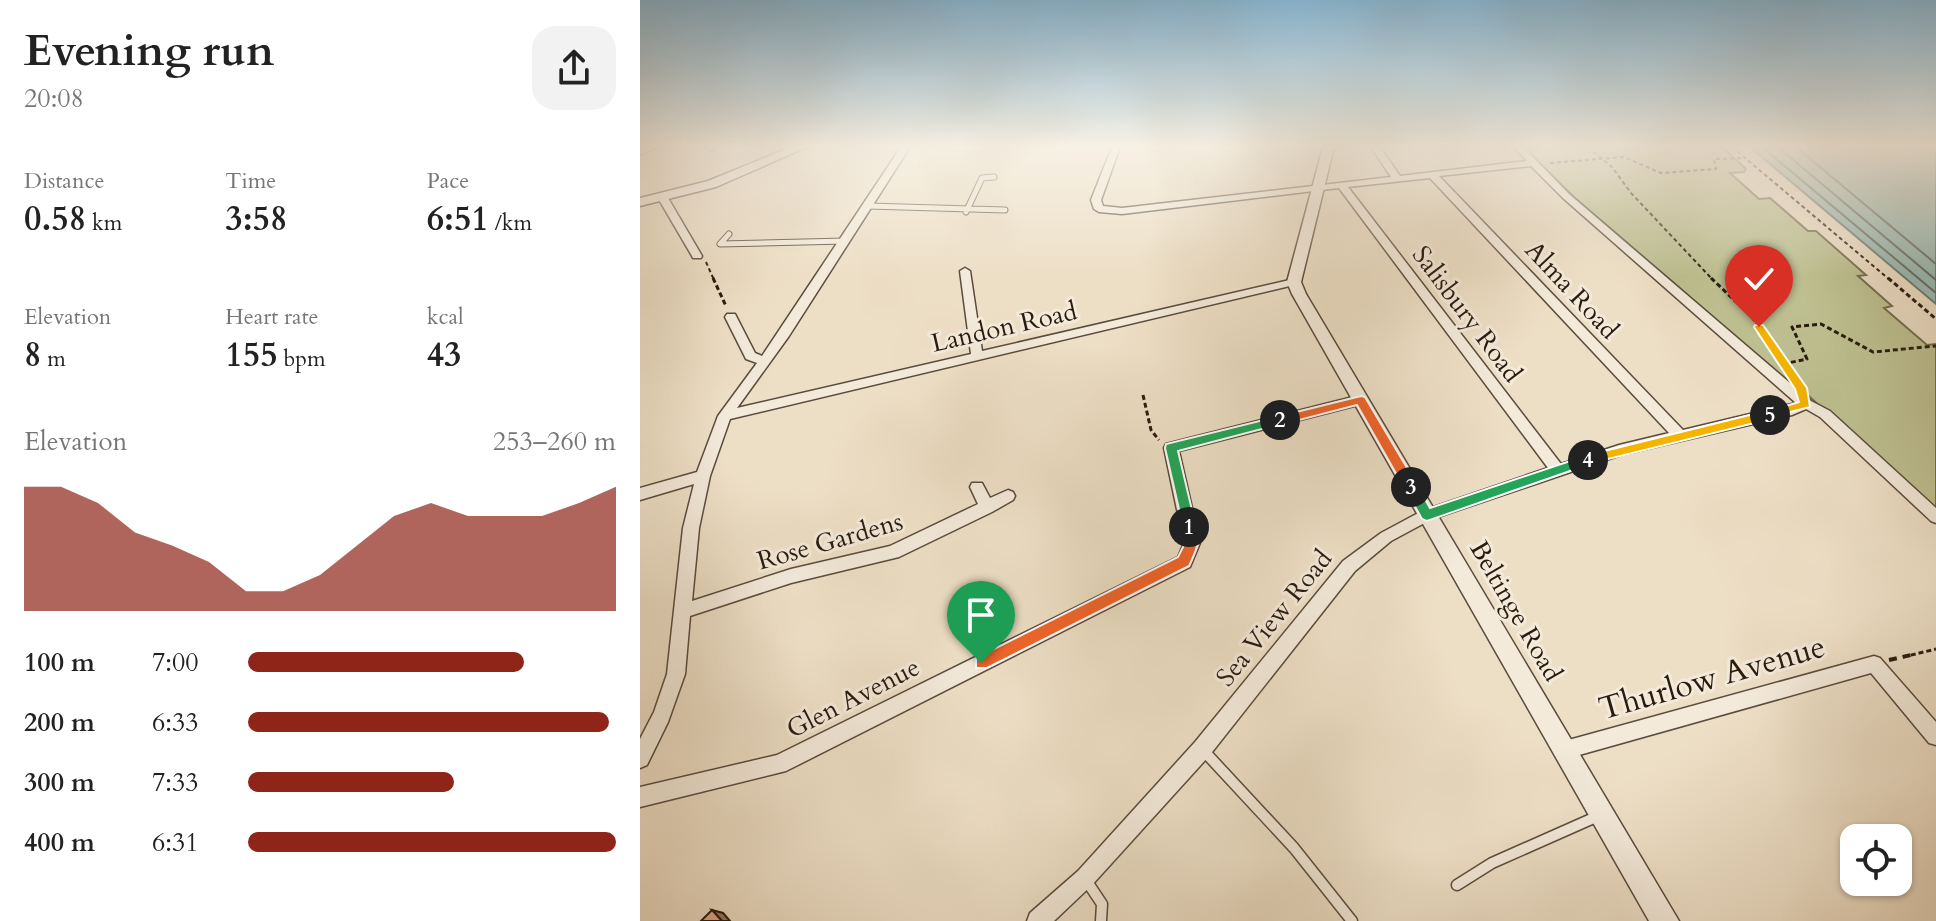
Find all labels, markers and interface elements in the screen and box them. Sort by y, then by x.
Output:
text: Evening run [24,21,274,81]
button: share [532,26,616,110]
text: 20:08 [24,81,84,116]
text: Distance [24,166,104,196]
text: Time [225,166,276,196]
text: Pace [427,166,469,196]
text: 0.58 [24,196,86,242]
text: 3:58 [225,196,287,242]
text: 6:51 [427,196,489,242]
text: km [86,208,122,238]
text: /km [489,208,532,238]
street label: Alma Road [1517,233,1627,347]
street label: Salisbury Road [1404,239,1530,390]
pin [1725,245,1793,327]
icon: check [1737,257,1781,301]
street label: Landon Road [928,293,1080,361]
text: Elevation [24,302,111,332]
text: Heart rate [225,302,319,332]
text: kcal [427,302,464,332]
text: 8 [24,332,41,378]
text: 155 [225,332,278,378]
text: 43 [427,332,462,378]
text: m [41,344,66,374]
text: bpm [278,344,326,374]
pin: 5 [1750,395,1790,435]
pin: 2 [1260,400,1300,440]
text: 5 [1764,400,1776,430]
text: 2 [1274,405,1286,435]
text: Elevation [24,424,127,459]
text: 253–260 m [493,424,616,459]
pin: 4 [1568,440,1608,480]
text: 4 [1582,445,1594,475]
pin: 3 [1391,467,1431,507]
text: 3 [1405,472,1417,502]
street label: Rose Gardens [753,504,907,578]
pin: 1 [1169,507,1209,547]
text: 1 [1183,512,1195,542]
street label: Beltinge Road [1462,534,1570,688]
street label: Sea View Road [1208,542,1340,694]
pin [947,581,1015,663]
icon: arrive [959,593,1003,637]
street label: Thurlow Avenue [1594,625,1830,731]
text: 100 m [24,645,95,680]
text: 7:00 [152,645,199,680]
street label: Glen Avenue [780,649,926,747]
text: 200 m [24,705,95,740]
text: 6:33 [152,705,199,740]
text: 300 m [24,765,95,800]
text: 7:33 [152,765,199,800]
map controls [1840,824,1912,896]
button: locate [1840,824,1912,896]
text: 400 m [24,825,95,860]
text: 6:31 [152,825,199,860]

